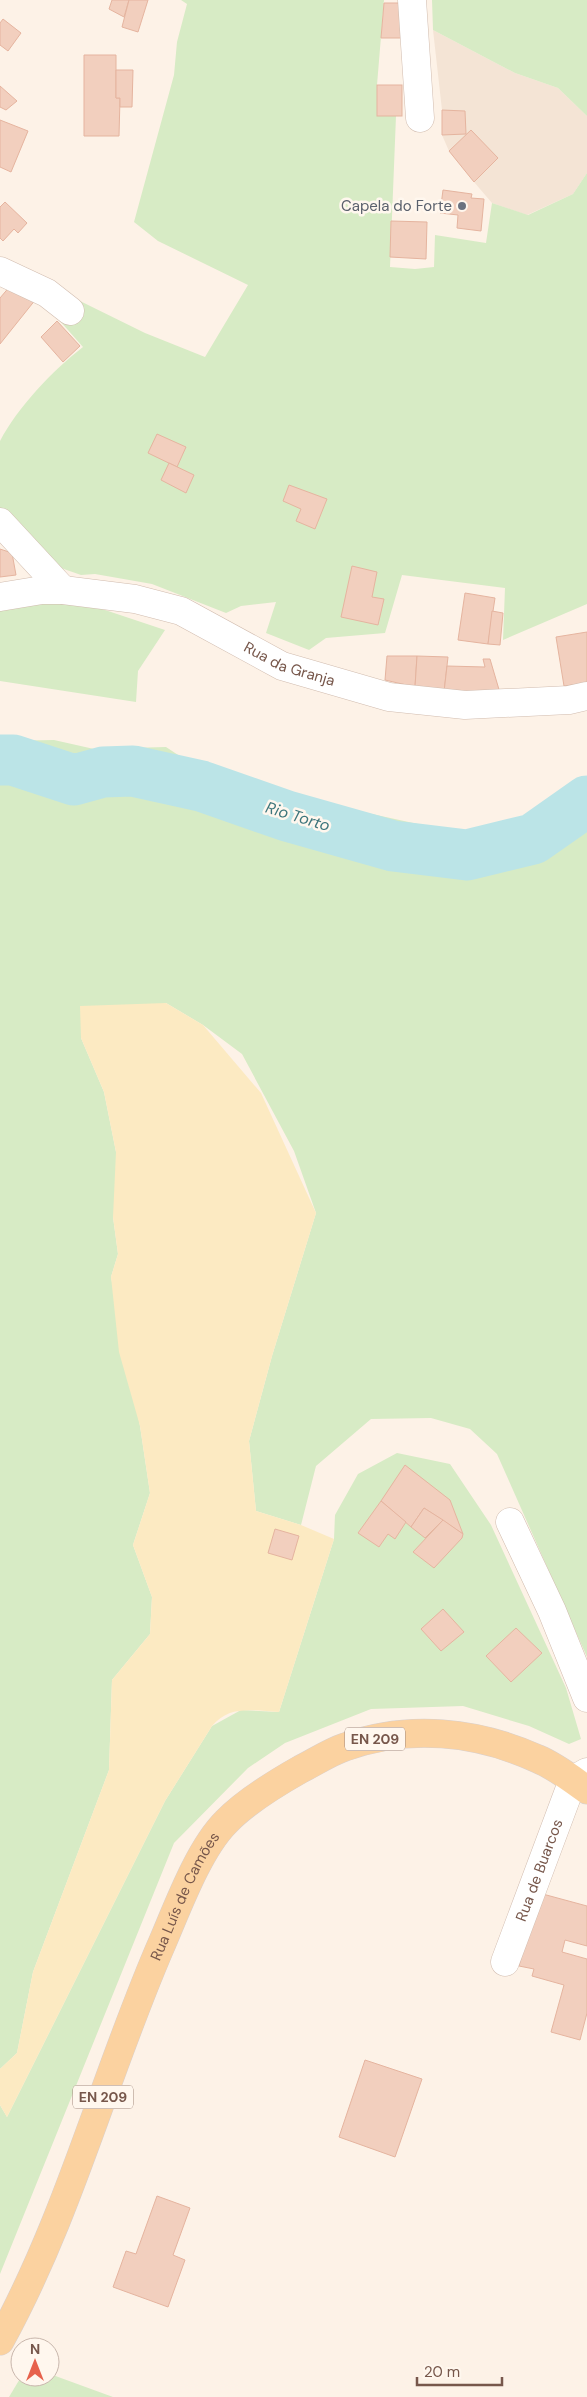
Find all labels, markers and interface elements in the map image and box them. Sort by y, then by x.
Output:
place label: Capela do Forte [341,196,452,216]
marker: Capela do Forte [456,200,468,212]
street label: Rua da Granja [240,637,337,691]
water label: Rio Torto [263,797,333,836]
road number: EN 209 [345,1728,405,1750]
street label: Rua de Buarcos [511,1816,568,1924]
street label: Rua Luís de Camões [146,1828,224,1964]
road number: EN 209 [73,2086,133,2108]
north arrow [10,2337,60,2387]
text: N [30,2340,40,2358]
scale bar [417,2354,502,2386]
text: 20 m [424,2362,460,2382]

